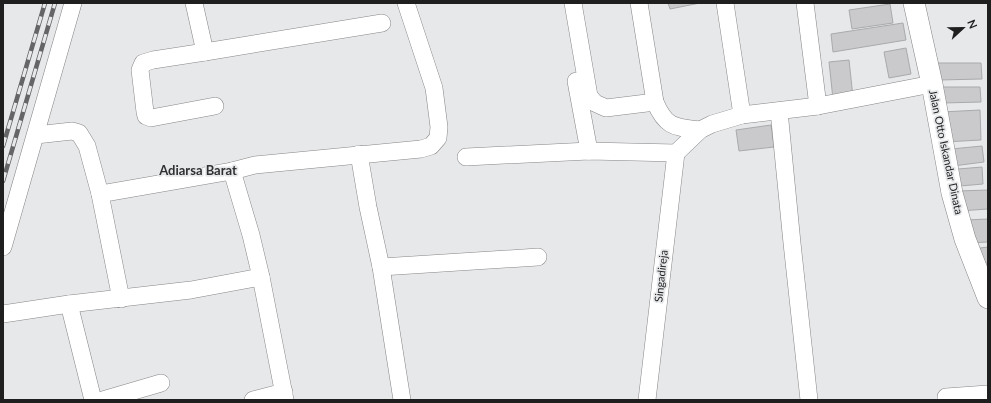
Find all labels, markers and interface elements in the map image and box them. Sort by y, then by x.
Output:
north arrow [943,8,983,48]
text: N [965,18,980,30]
street label: Jalan Otto Iskandar Dinata [927,88,966,215]
district label: Adiarsa Barat [158,162,237,178]
street label: Singadireja [651,249,670,303]

